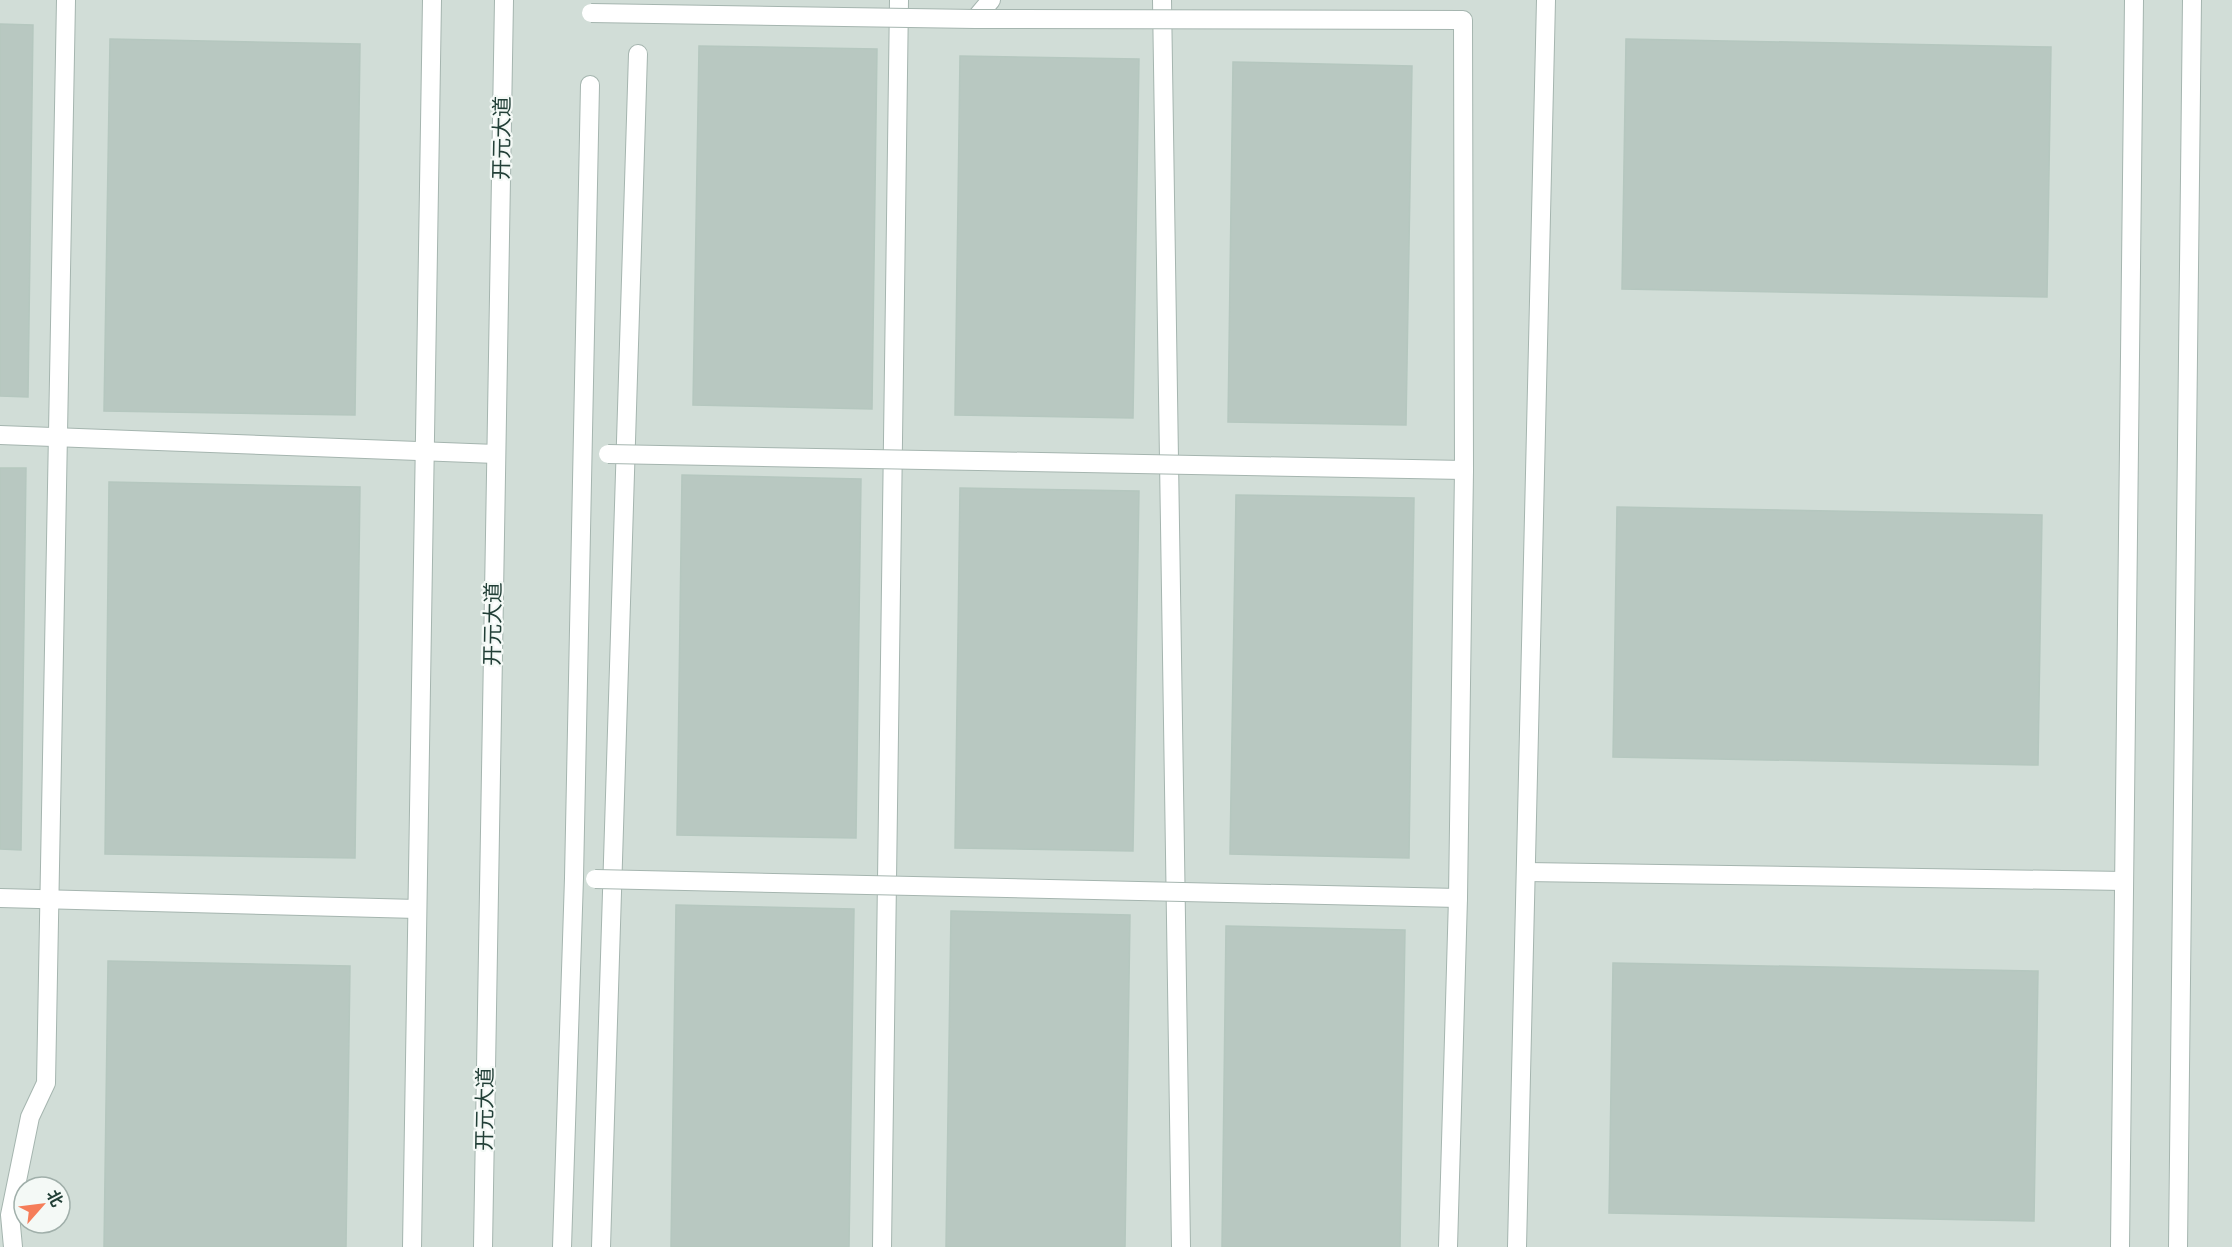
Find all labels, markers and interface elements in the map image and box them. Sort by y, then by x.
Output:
street label: 开元大道 [488,96,514,180]
street label: 开元大道 [479,582,505,666]
street label: 开元大道 [471,1067,497,1151]
north arrow [12,1175,72,1235]
text: 北 [44,1187,67,1209]

